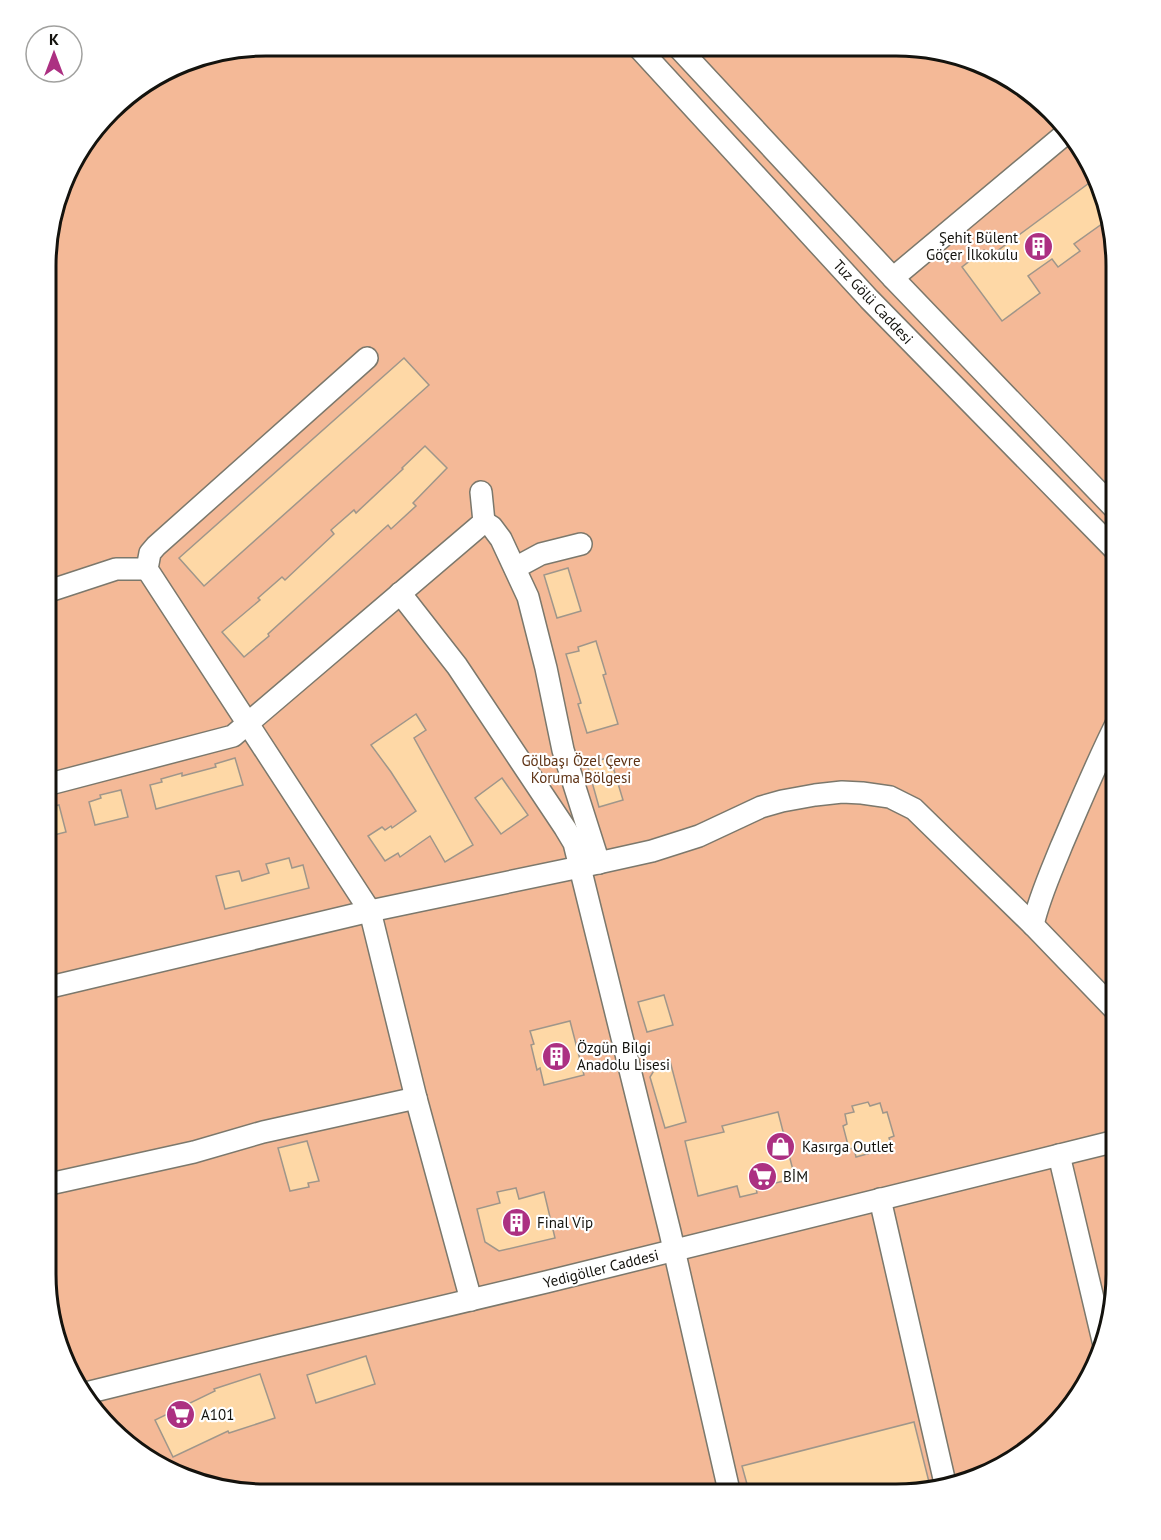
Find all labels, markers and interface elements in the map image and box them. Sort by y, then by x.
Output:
north arrow [24,24,84,84]
text: K [49,29,59,49]
place label: Şehit Bülent Göçer İlkokulu [926,228,1018,264]
building icon: Şehit Bülent Göçer İlkokulu [1023,231,1055,263]
street label: Tuz Gölü Caddesi [829,255,917,348]
park label: Gölbaşı Özel Çevre Koruma Bölgesi [521,751,641,787]
place label: Özgün Bilgi Anadolu Lisesi [577,1038,670,1074]
building icon: Özgün Bilgi Anadolu Lisesi [540,1041,572,1073]
shop icon: Kasırga Outlet [765,1131,797,1163]
place label: Kasırga Outlet [802,1137,894,1156]
supermarket icon: BİM [746,1161,778,1193]
place label: BİM [783,1167,808,1186]
building icon: Final Vip [500,1207,532,1239]
place label: Final Vip [537,1213,593,1232]
street label: Yedigöller Caddesi [541,1245,661,1292]
supermarket icon: A101 [164,1399,196,1431]
place label: A101 [201,1405,234,1424]

